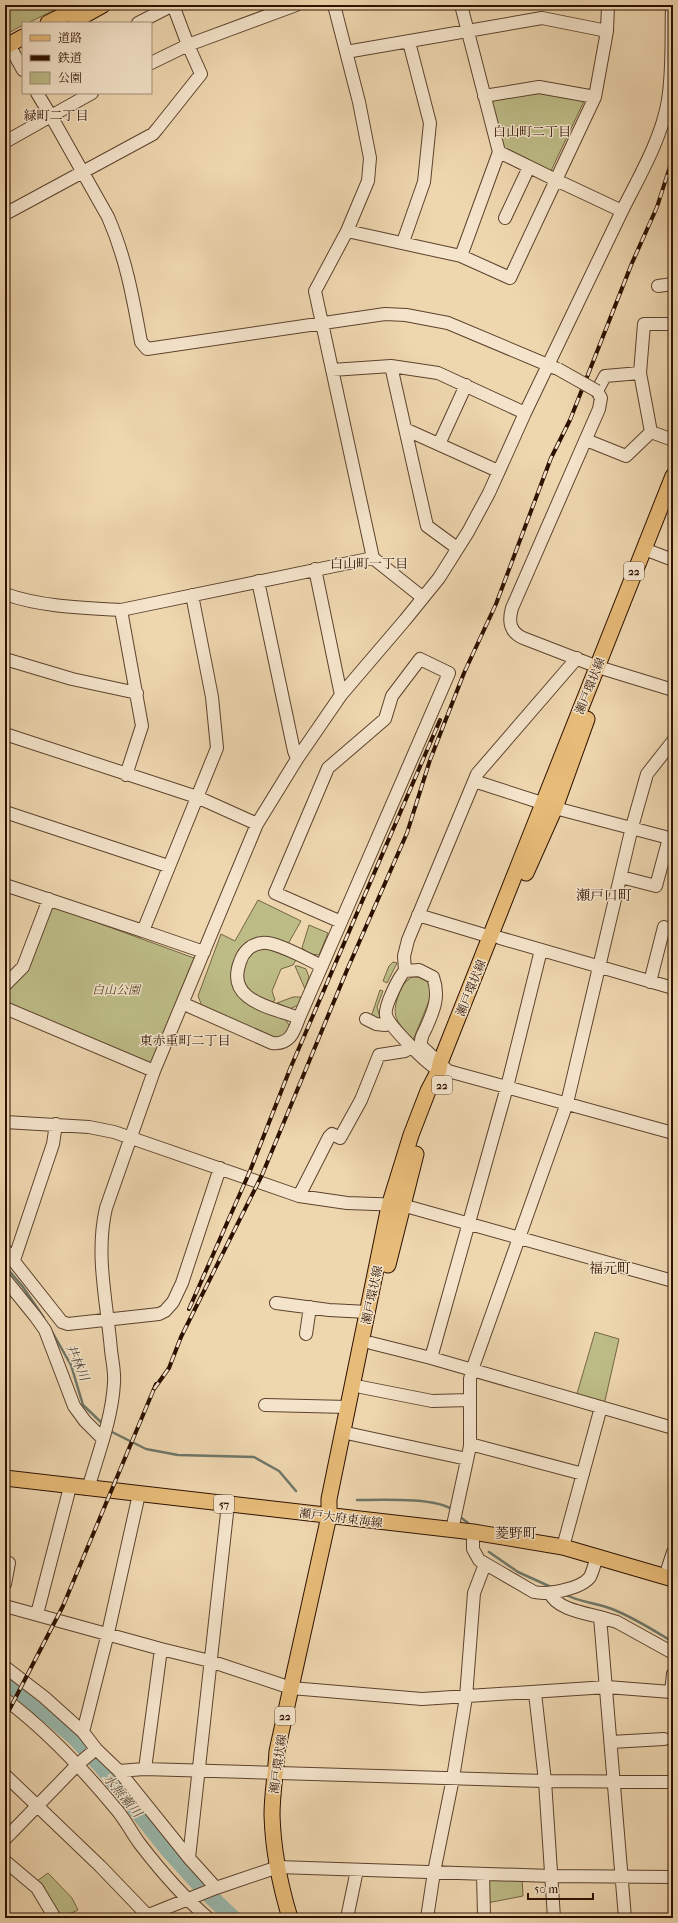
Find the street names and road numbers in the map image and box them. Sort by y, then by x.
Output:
road number: 22 [624,562,644,580]
street label: 瀬戸環状線 [572,656,608,716]
street label: 瀬戸環状線 [453,958,489,1018]
road number: 22 [432,1076,452,1094]
street label: 瀬戸環状線 [359,1264,385,1326]
road number: 57 [214,1495,234,1513]
street label: 瀬戸大府東海線 [298,1506,384,1530]
road number: 22 [275,1707,295,1725]
street label: 瀬戸環状線 [267,1733,289,1795]

